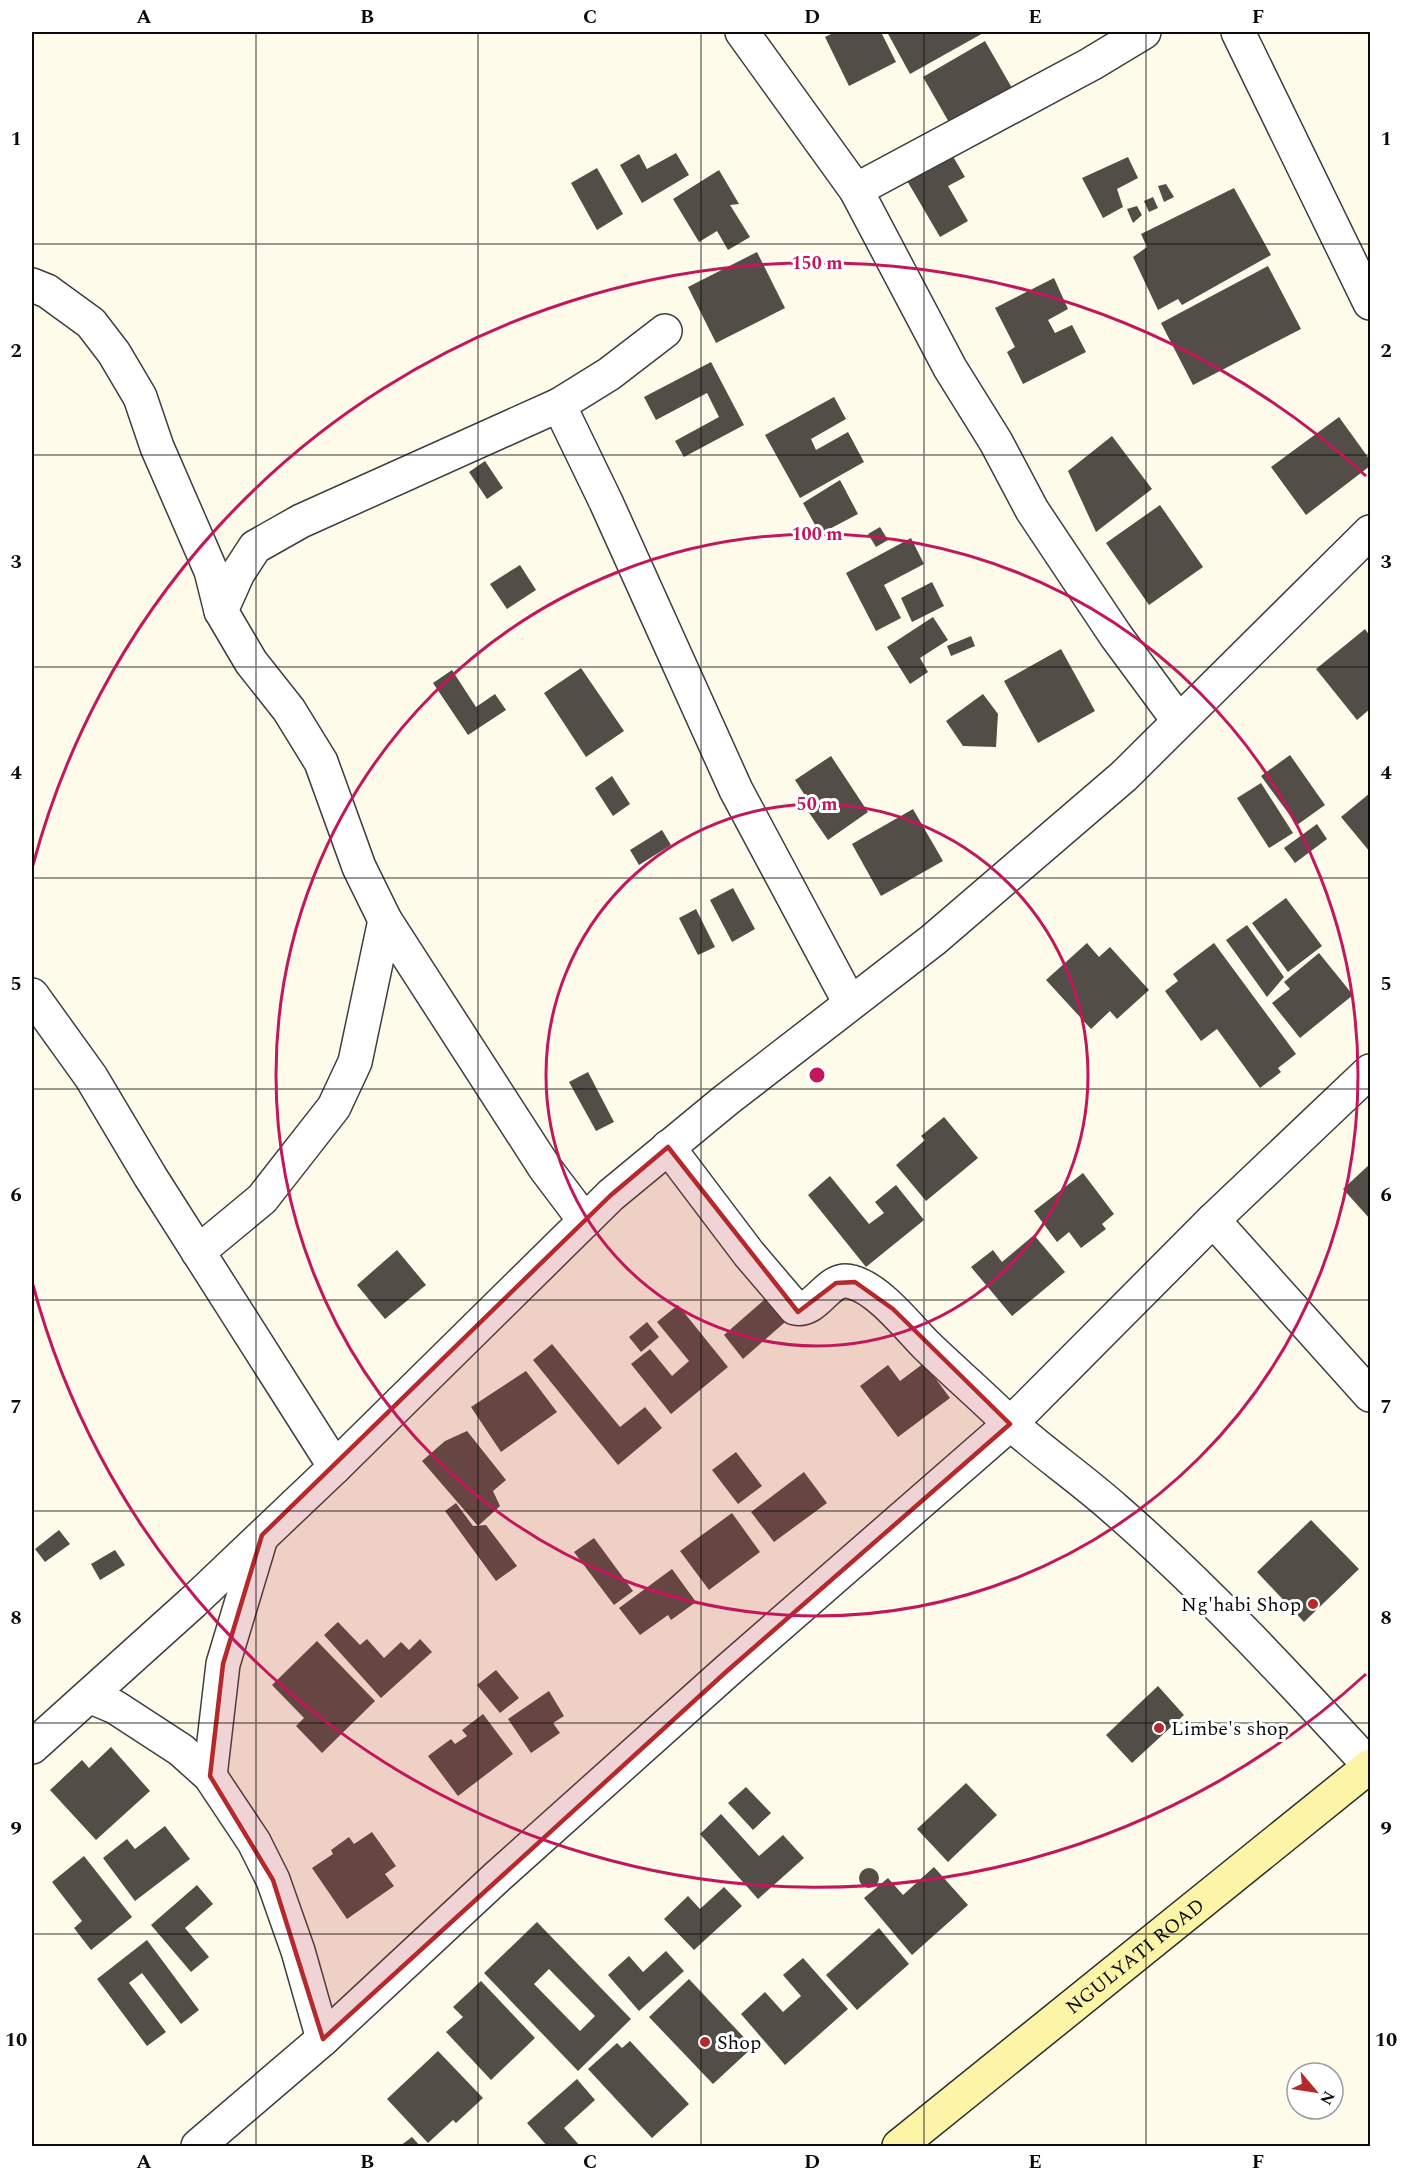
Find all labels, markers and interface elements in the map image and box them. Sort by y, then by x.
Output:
text: A [136,2,152,32]
text: B [360,2,374,32]
text: C [583,2,597,32]
text: D [804,2,820,32]
text: E [1028,2,1042,32]
text: F [1252,2,1264,32]
text: 1 [10,124,22,154]
text: 1 [1380,124,1392,154]
text: 150 m [791,250,843,277]
text: 2 [10,336,22,366]
text: 2 [1380,336,1392,366]
text: 100 m [791,521,843,548]
text: 3 [10,547,22,577]
text: 3 [1380,547,1392,577]
text: 4 [10,758,22,788]
text: 4 [1380,758,1392,788]
text: 50 m [797,791,837,818]
text: 5 [10,969,22,999]
text: 5 [1380,969,1392,999]
centre of rings [807,1065,827,1085]
text: 6 [10,1180,22,1210]
text: 6 [1380,1180,1392,1210]
text: 7 [10,1392,22,1422]
text: 7 [1380,1392,1392,1422]
place label: Ng'habi Shop [1181,1590,1301,1620]
marker: Ng'habi Shop [1306,1597,1320,1611]
text: 8 [10,1603,22,1633]
text: 8 [1380,1603,1392,1633]
place label: Limbe's shop [1171,1714,1289,1744]
marker: Limbe's shop [1152,1721,1166,1735]
text: 9 [10,1814,22,1844]
text: 9 [1380,1814,1392,1844]
street label: NGULYATI ROAD [1059,1891,1212,2022]
text: 10 [5,2025,27,2055]
text: 10 [1375,2025,1397,2055]
place label: Shop [717,2028,761,2058]
marker: Shop [698,2035,712,2049]
north arrow [1285,2061,1345,2121]
text: N [1314,2086,1341,2109]
text: A [136,2147,152,2177]
text: B [360,2147,374,2177]
text: C [583,2147,597,2177]
text: D [804,2147,820,2177]
text: E [1028,2147,1042,2177]
text: F [1252,2147,1264,2177]

